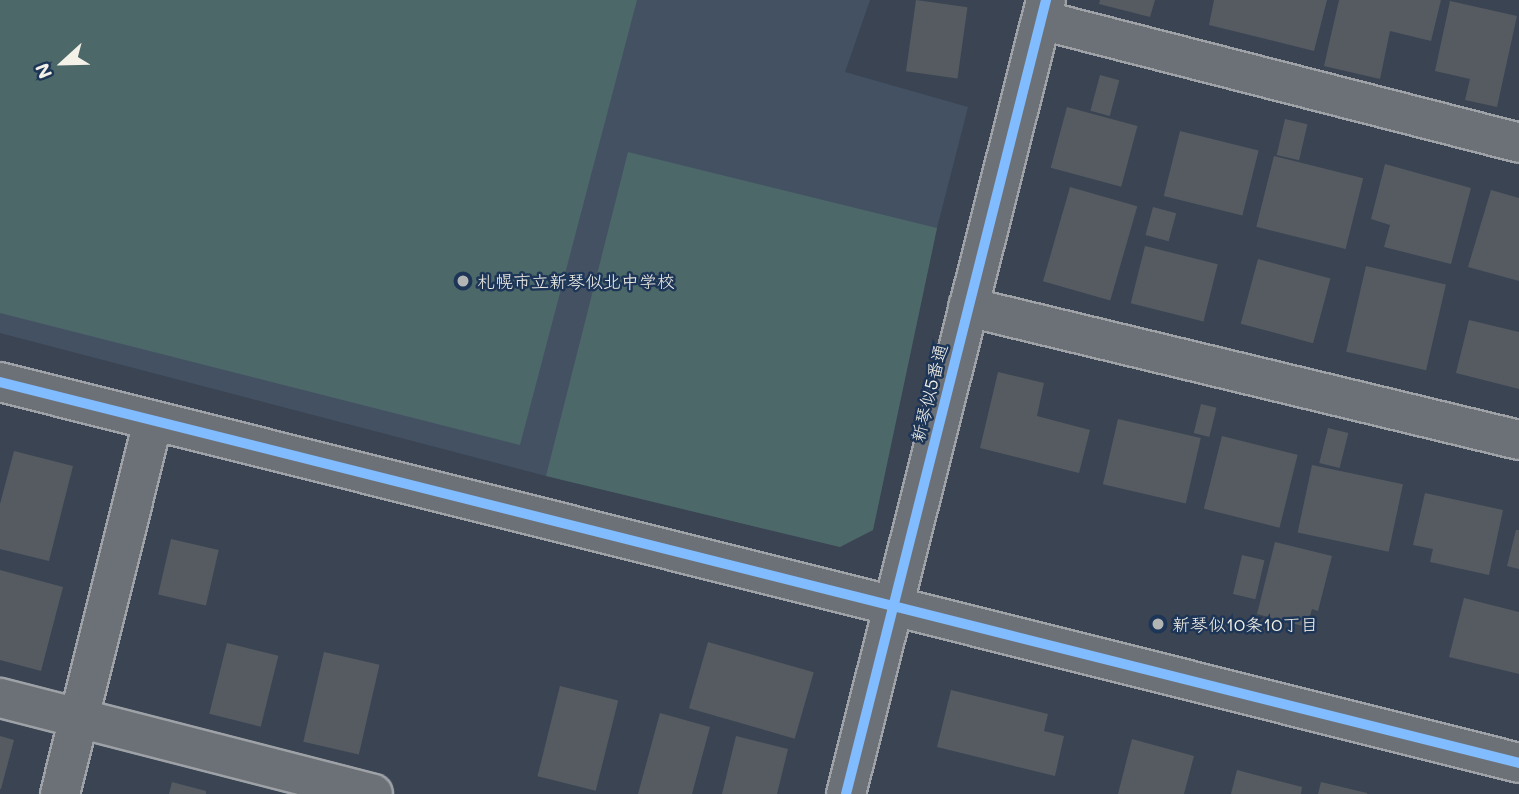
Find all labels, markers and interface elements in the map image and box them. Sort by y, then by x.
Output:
north arrow [28,28,98,98]
text: N [29,60,57,82]
place label: 札幌市立新琴似北中学校 [477,270,675,292]
marker: 札幌市立新琴似北中学校 [455,273,471,289]
street label: 新琴似5番通 [906,342,952,444]
place label: 新琴似10条10丁目 [1172,613,1318,635]
marker: 新琴似10条10丁目 [1150,616,1166,632]

